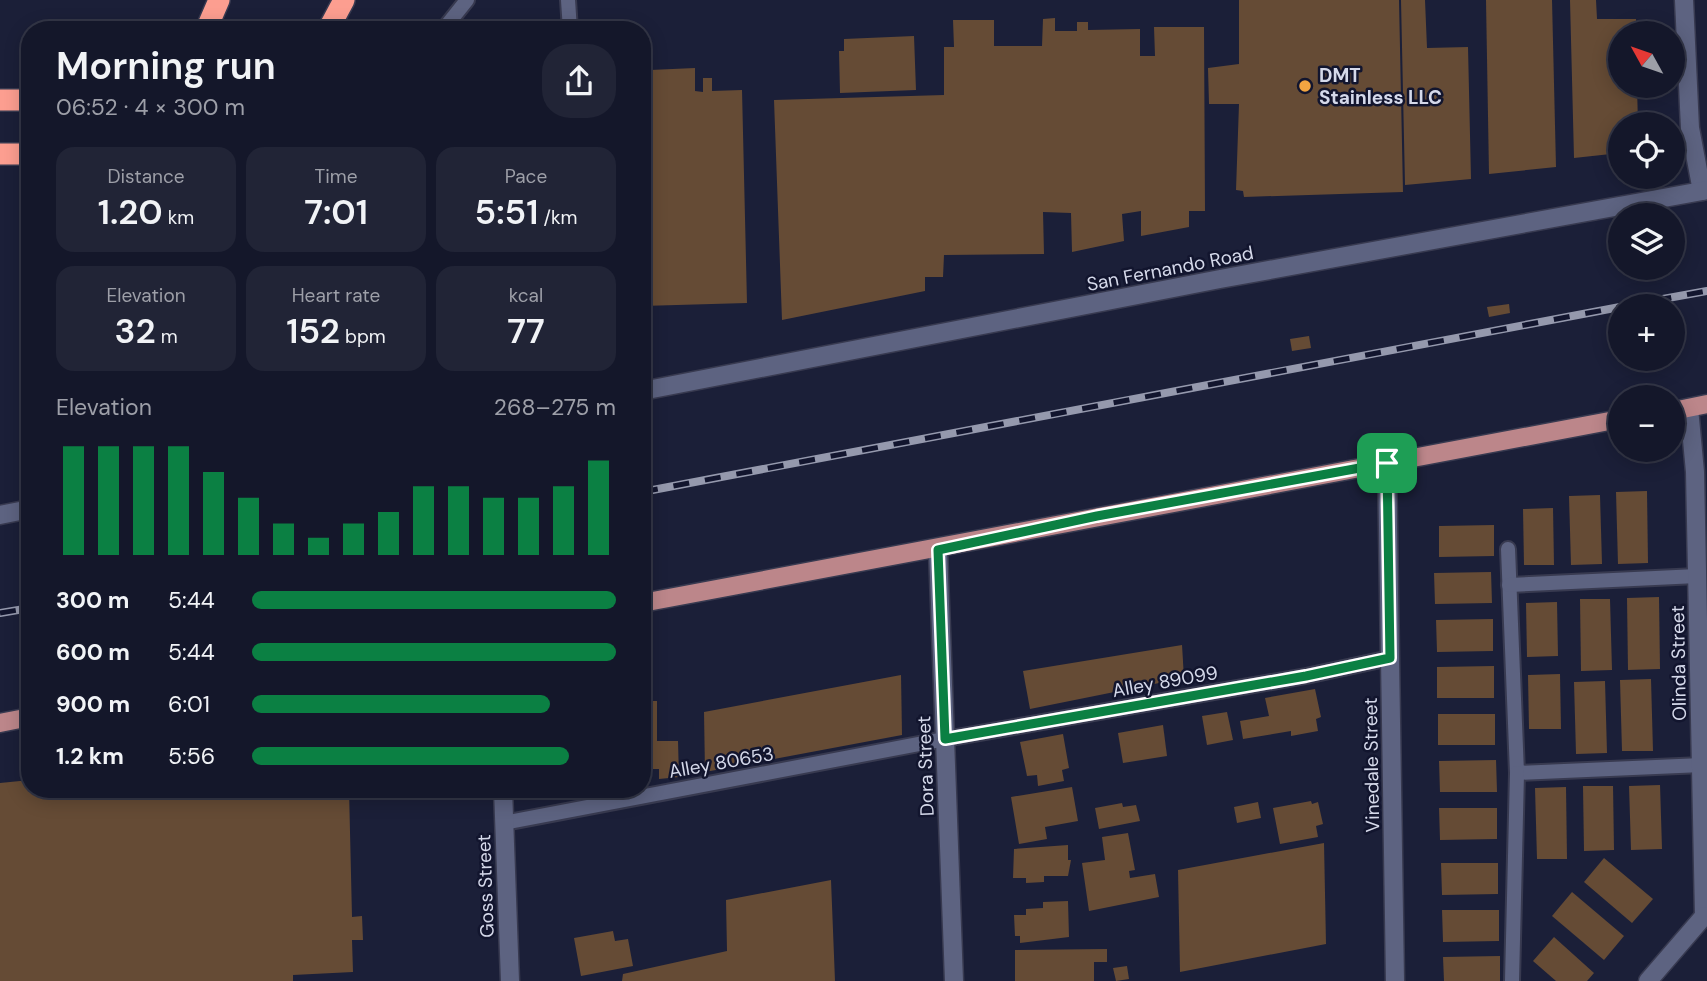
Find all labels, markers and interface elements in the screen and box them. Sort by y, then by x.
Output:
north arrow [1608,21,1685,98]
map controls [1608,21,1685,462]
text: Morning run [56,41,276,91]
button: share [542,44,616,118]
place label: DMT Stainless LLC [1319,63,1442,110]
marker: DMT Stainless LLC [1297,78,1313,94]
text: 06:52 · 4 × 300 m [56,92,245,122]
button: locate [1608,112,1685,189]
text: Distance [107,164,185,189]
text: Time [315,164,357,189]
text: Pace [505,164,547,189]
text: 1.20 [98,189,163,235]
text: 7:01 [304,189,368,235]
text: 5:51 [475,189,538,235]
button: layers [1608,203,1685,280]
text: km [163,205,194,230]
text: /km [538,205,577,230]
street label: San Fernando Road [1085,240,1256,297]
text: Elevation [106,283,186,308]
text: Heart rate [292,283,380,308]
text: kcal [509,283,543,308]
button: + [1608,294,1685,371]
text: 32 [114,308,156,354]
text: 152 [286,308,340,354]
text: 77 [507,308,545,354]
text: m [156,324,178,349]
text: bpm [340,324,386,349]
button: − [1608,385,1685,462]
text: Elevation [56,392,152,422]
text: 268–275 m [494,392,616,422]
pin [1357,433,1417,493]
icon: arrive [1368,444,1406,482]
text: 300 m [56,585,129,615]
text: 5:44 [168,585,215,615]
street label: Olinda Street [1665,605,1692,721]
text: 600 m [56,637,130,667]
text: 5:44 [168,637,215,667]
street label: Alley 89099 [1110,660,1220,703]
text: 900 m [56,689,130,719]
text: 6:01 [168,689,210,719]
street label: Vinedale Street [1358,697,1385,833]
street label: Dora Street [911,715,940,817]
text: 1.2 km [56,741,124,771]
text: 5:56 [168,741,215,771]
street label: Alley 80653 [667,741,775,784]
street label: Goss Street [471,834,500,938]

